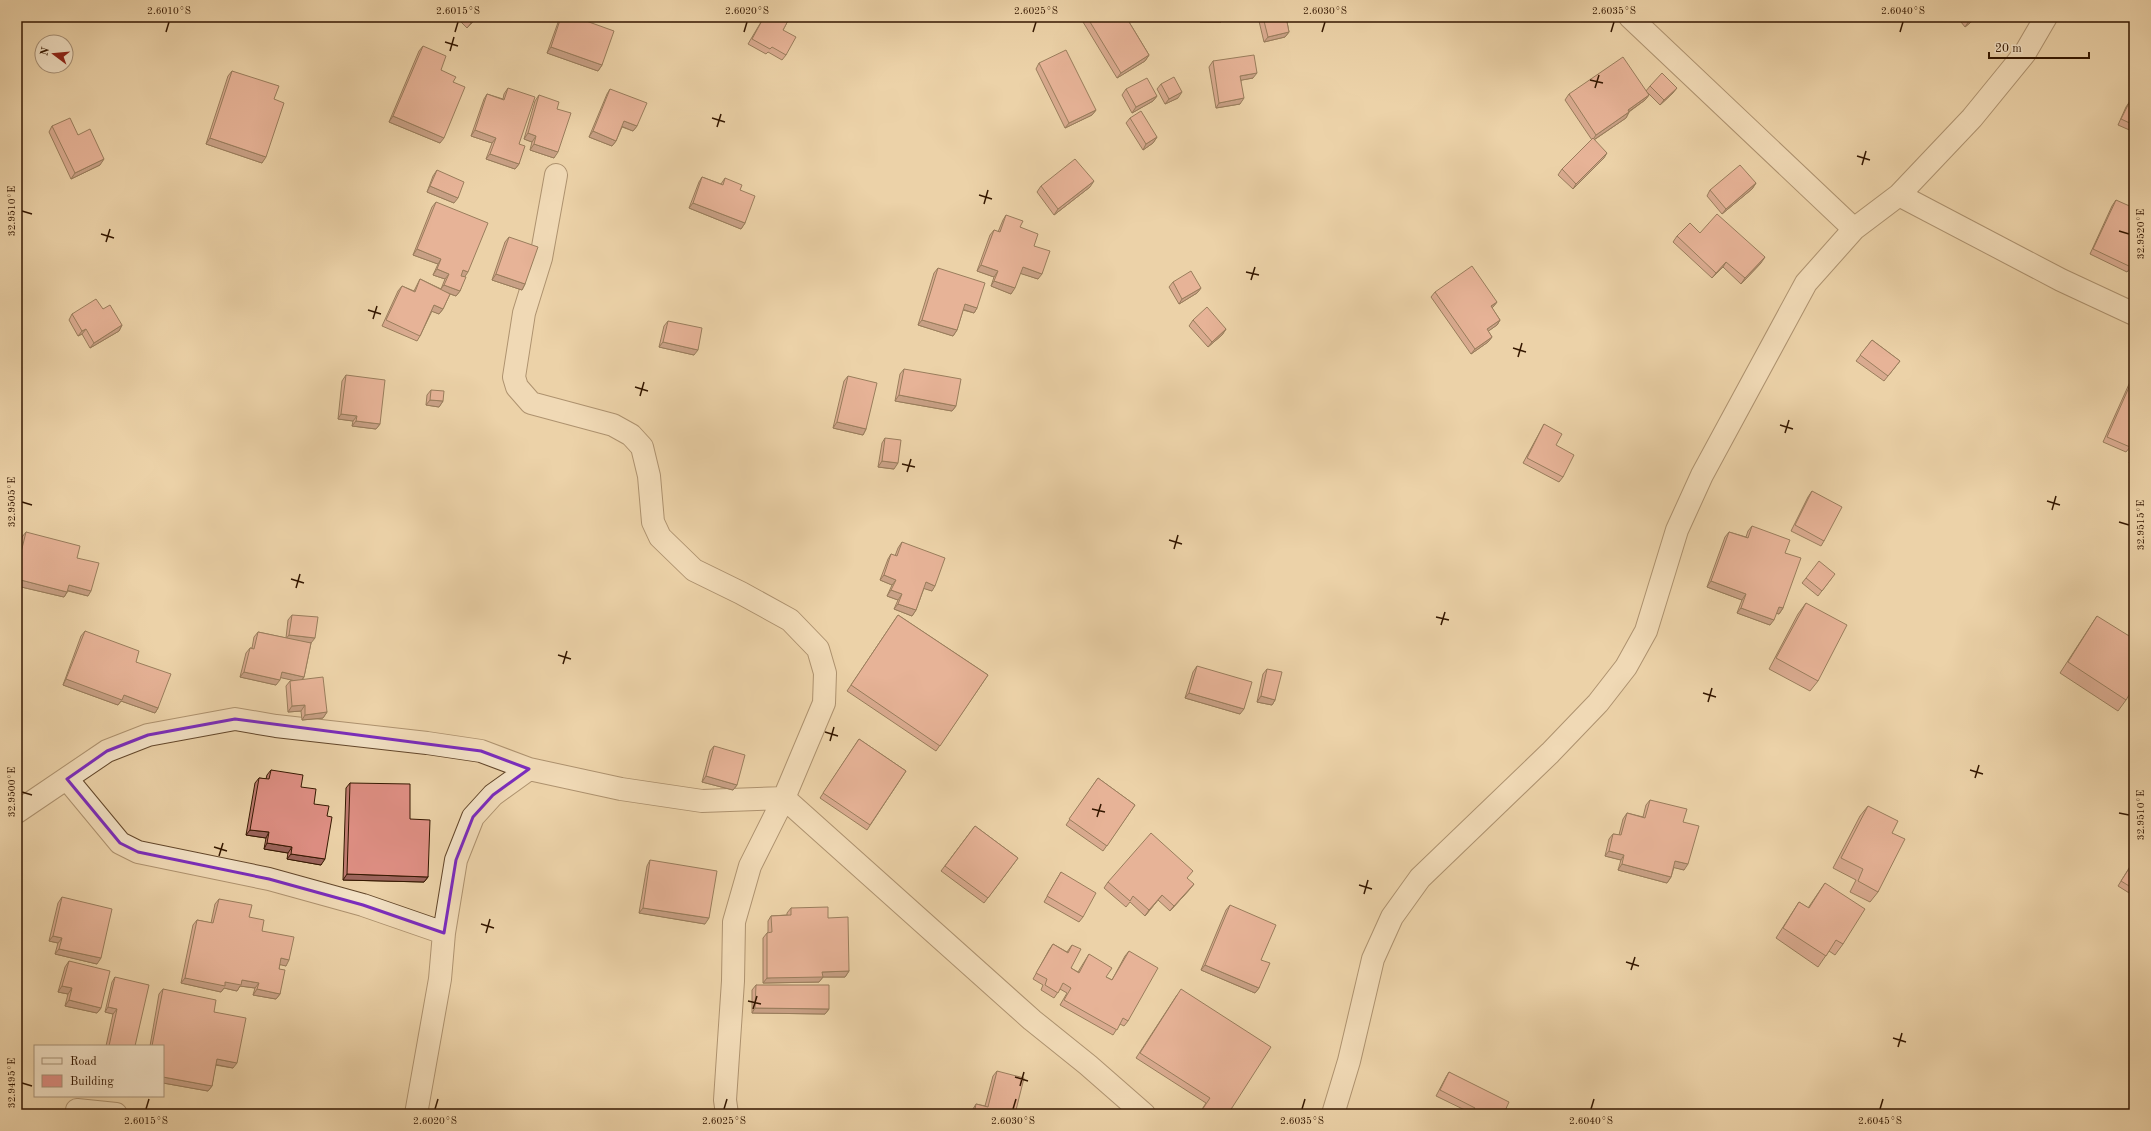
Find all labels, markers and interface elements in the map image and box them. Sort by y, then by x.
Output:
text: 2.6010°S [147,6,191,16]
text: 2.6015°S [436,6,480,16]
text: 2.6020°S [725,6,769,16]
text: 2.6025°S [1014,6,1058,16]
text: 2.6030°S [1303,6,1347,16]
text: 2.6035°S [1592,6,1636,16]
text: 2.6040°S [1881,6,1925,16]
north arrow [34,34,74,74]
scale bar [1989,34,2089,60]
text: 20 m [1995,43,2022,55]
text: N [39,46,52,57]
text: 32.9510°E [7,186,17,236]
text: 32.9520°E [2136,209,2146,259]
text: 32.9505°E [7,477,17,527]
text: 32.9515°E [2136,500,2146,550]
text: 32.9500°E [7,767,17,817]
text: 32.9510°E [2136,790,2146,840]
legend [34,1045,164,1097]
text: Road [70,1056,97,1068]
text: 32.9495°E [7,1058,17,1108]
text: Building [70,1076,114,1088]
text: 2.6015°S [124,1116,168,1126]
text: 2.6020°S [413,1116,457,1126]
text: 2.6025°S [702,1116,746,1126]
text: 2.6030°S [991,1116,1035,1126]
text: 2.6035°S [1280,1116,1324,1126]
text: 2.6040°S [1569,1116,1613,1126]
text: 2.6045°S [1858,1116,1902,1126]

